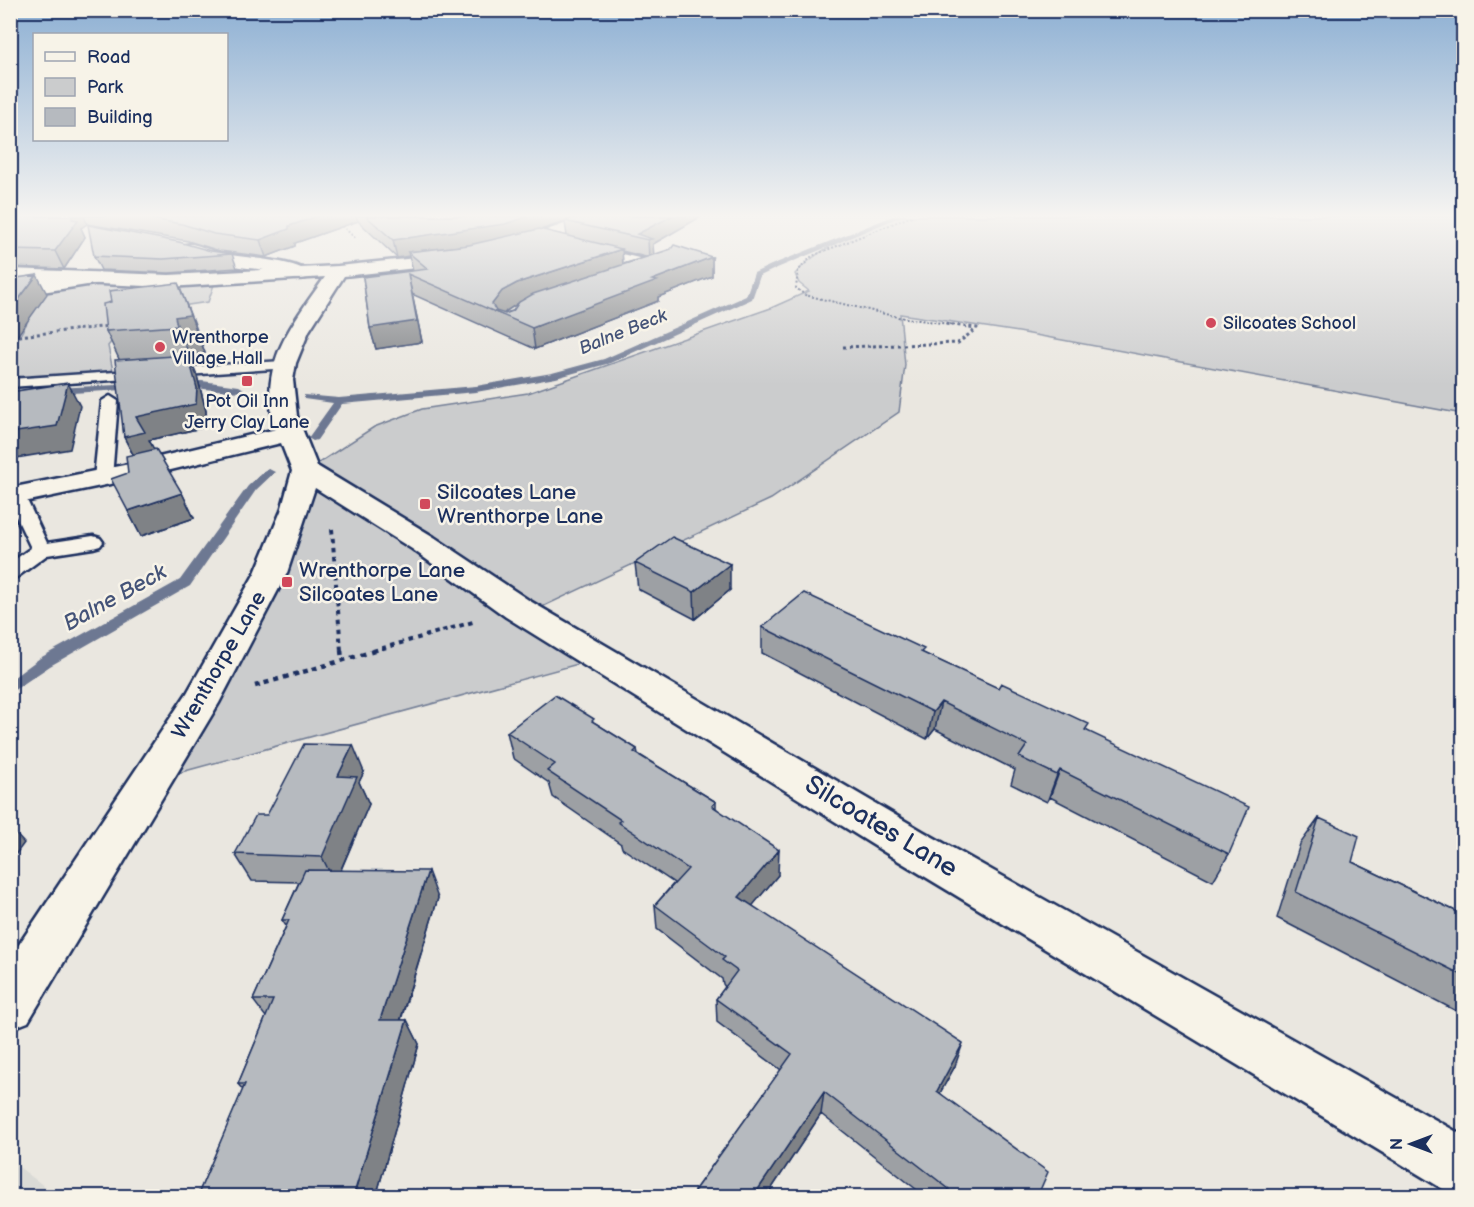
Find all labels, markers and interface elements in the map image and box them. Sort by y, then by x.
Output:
legend [33,33,228,141]
text: Road [87,47,131,68]
text: Park [87,77,123,98]
text: Building [87,107,153,128]
water label: Balne Beck [576,304,671,359]
place label: Silcoates School [1223,313,1356,334]
marker: Silcoates School [1204,316,1218,330]
place label: Wrenthorpe Village Hall [172,327,269,369]
marker: Wrenthorpe Village Hall [153,340,167,354]
marker: Pot Oil Inn Jerry Clay Lane [240,374,254,388]
place label: Pot Oil Inn Jerry Clay Lane [185,391,310,433]
place label: Silcoates Lane Wrenthorpe Lane [437,480,603,529]
marker: Silcoates Lane Wrenthorpe Lane [418,497,432,511]
water label: Balne Beck [59,558,172,637]
place label: Wrenthorpe Lane Silcoates Lane [299,558,465,607]
marker: Wrenthorpe Lane Silcoates Lane [280,575,294,589]
street label: Wrenthorpe Lane [167,587,271,743]
street label: Silcoates Lane [799,769,963,885]
north arrow [1381,1114,1441,1174]
text: N [1388,1138,1407,1150]

